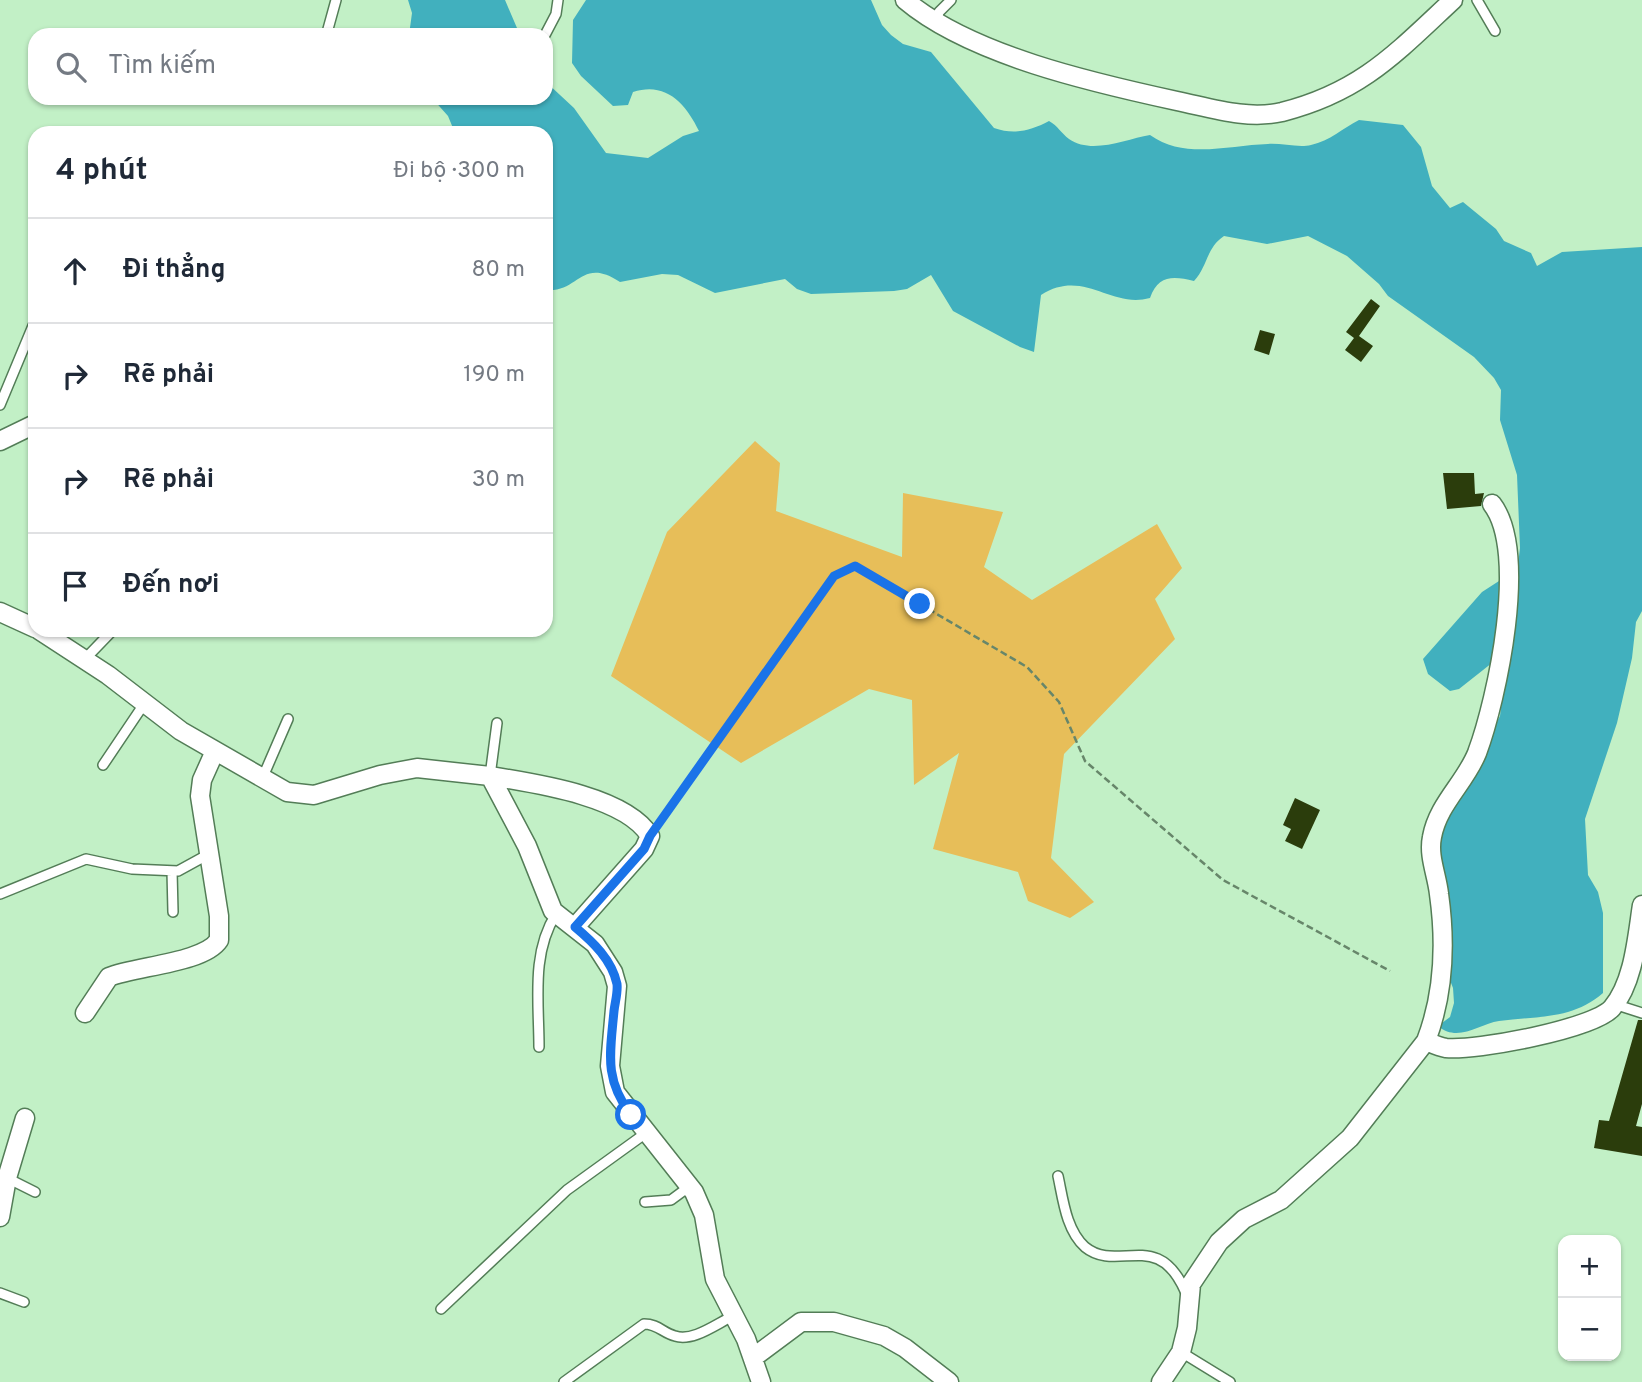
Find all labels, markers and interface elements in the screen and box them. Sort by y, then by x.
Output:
search box [28,28,553,105]
icon: search [52,48,90,86]
text: Tìm kiếm [108,50,216,83]
text: 4 phút [56,153,147,190]
text: Đi bộ · 300 m [393,157,525,186]
icon: ahead [56,252,94,290]
text: Đi thẳng [123,254,225,287]
text: 80 m [472,256,525,285]
icon: right [56,357,94,395]
text: Rẽ phải [123,359,214,392]
text: 190 m [463,361,525,390]
icon: right [56,462,94,500]
text: Rẽ phải [123,464,214,497]
text: 30 m [472,466,525,495]
icon: arrive [56,567,94,605]
text: Đến nơi [123,569,219,602]
route end [904,588,935,619]
route start [615,1099,646,1130]
map controls [1558,1235,1621,1361]
button: + [1558,1235,1621,1298]
button: − [1558,1298,1621,1361]

